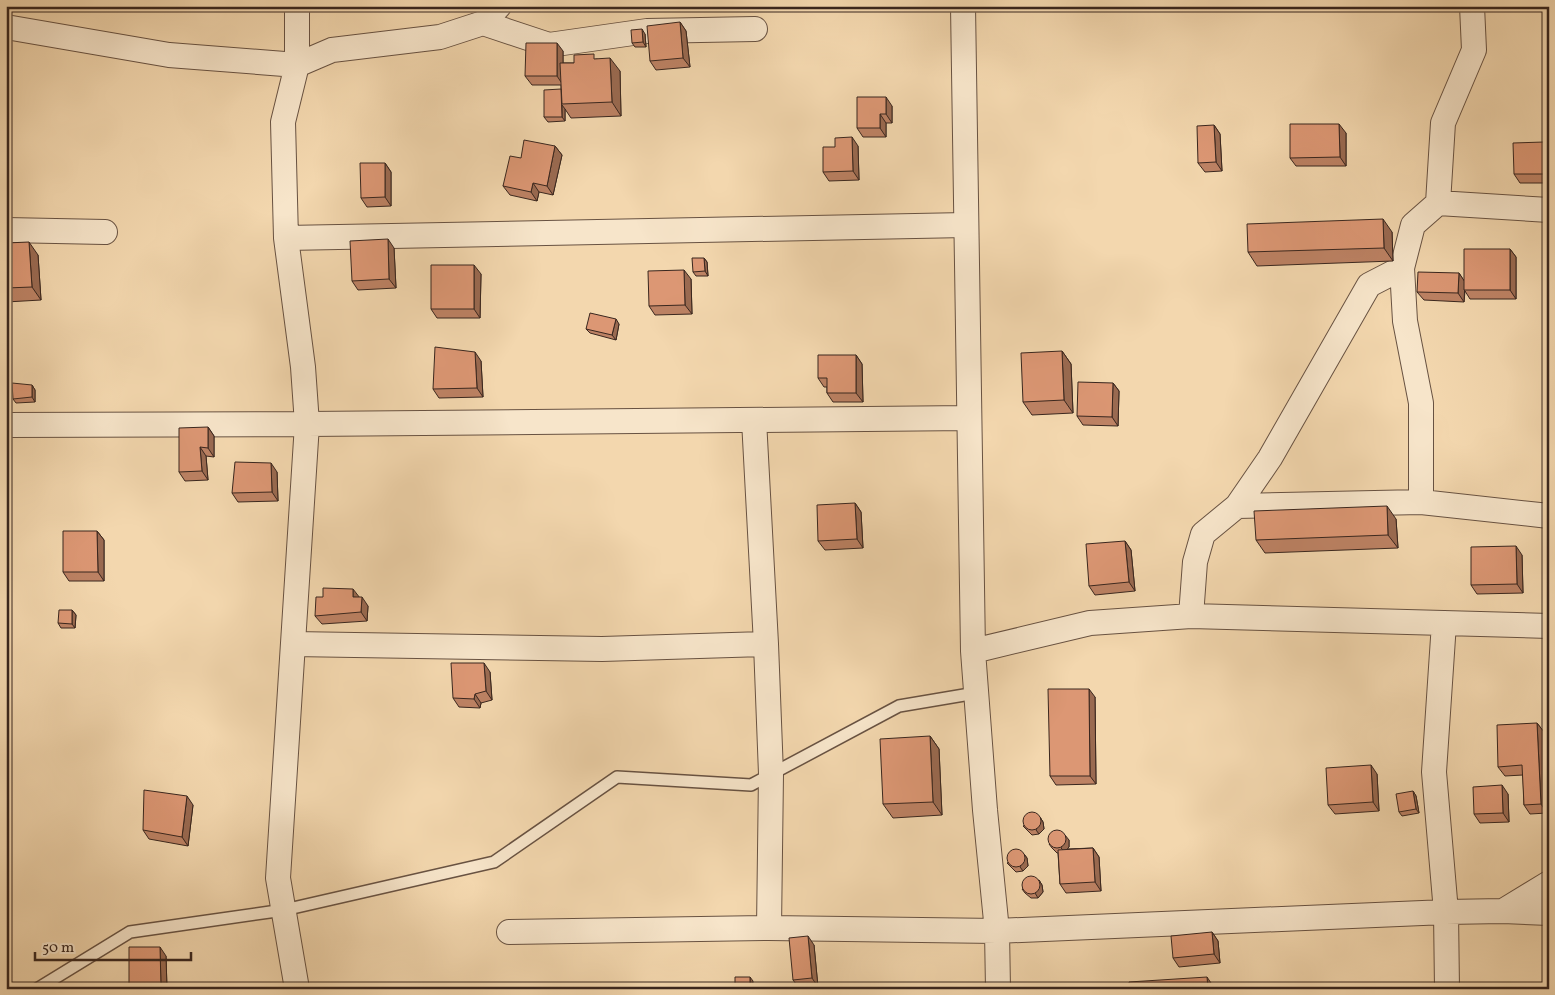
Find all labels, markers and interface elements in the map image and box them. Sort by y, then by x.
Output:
scale bar [35,930,191,962]
text: 50 m [42,938,74,959]

